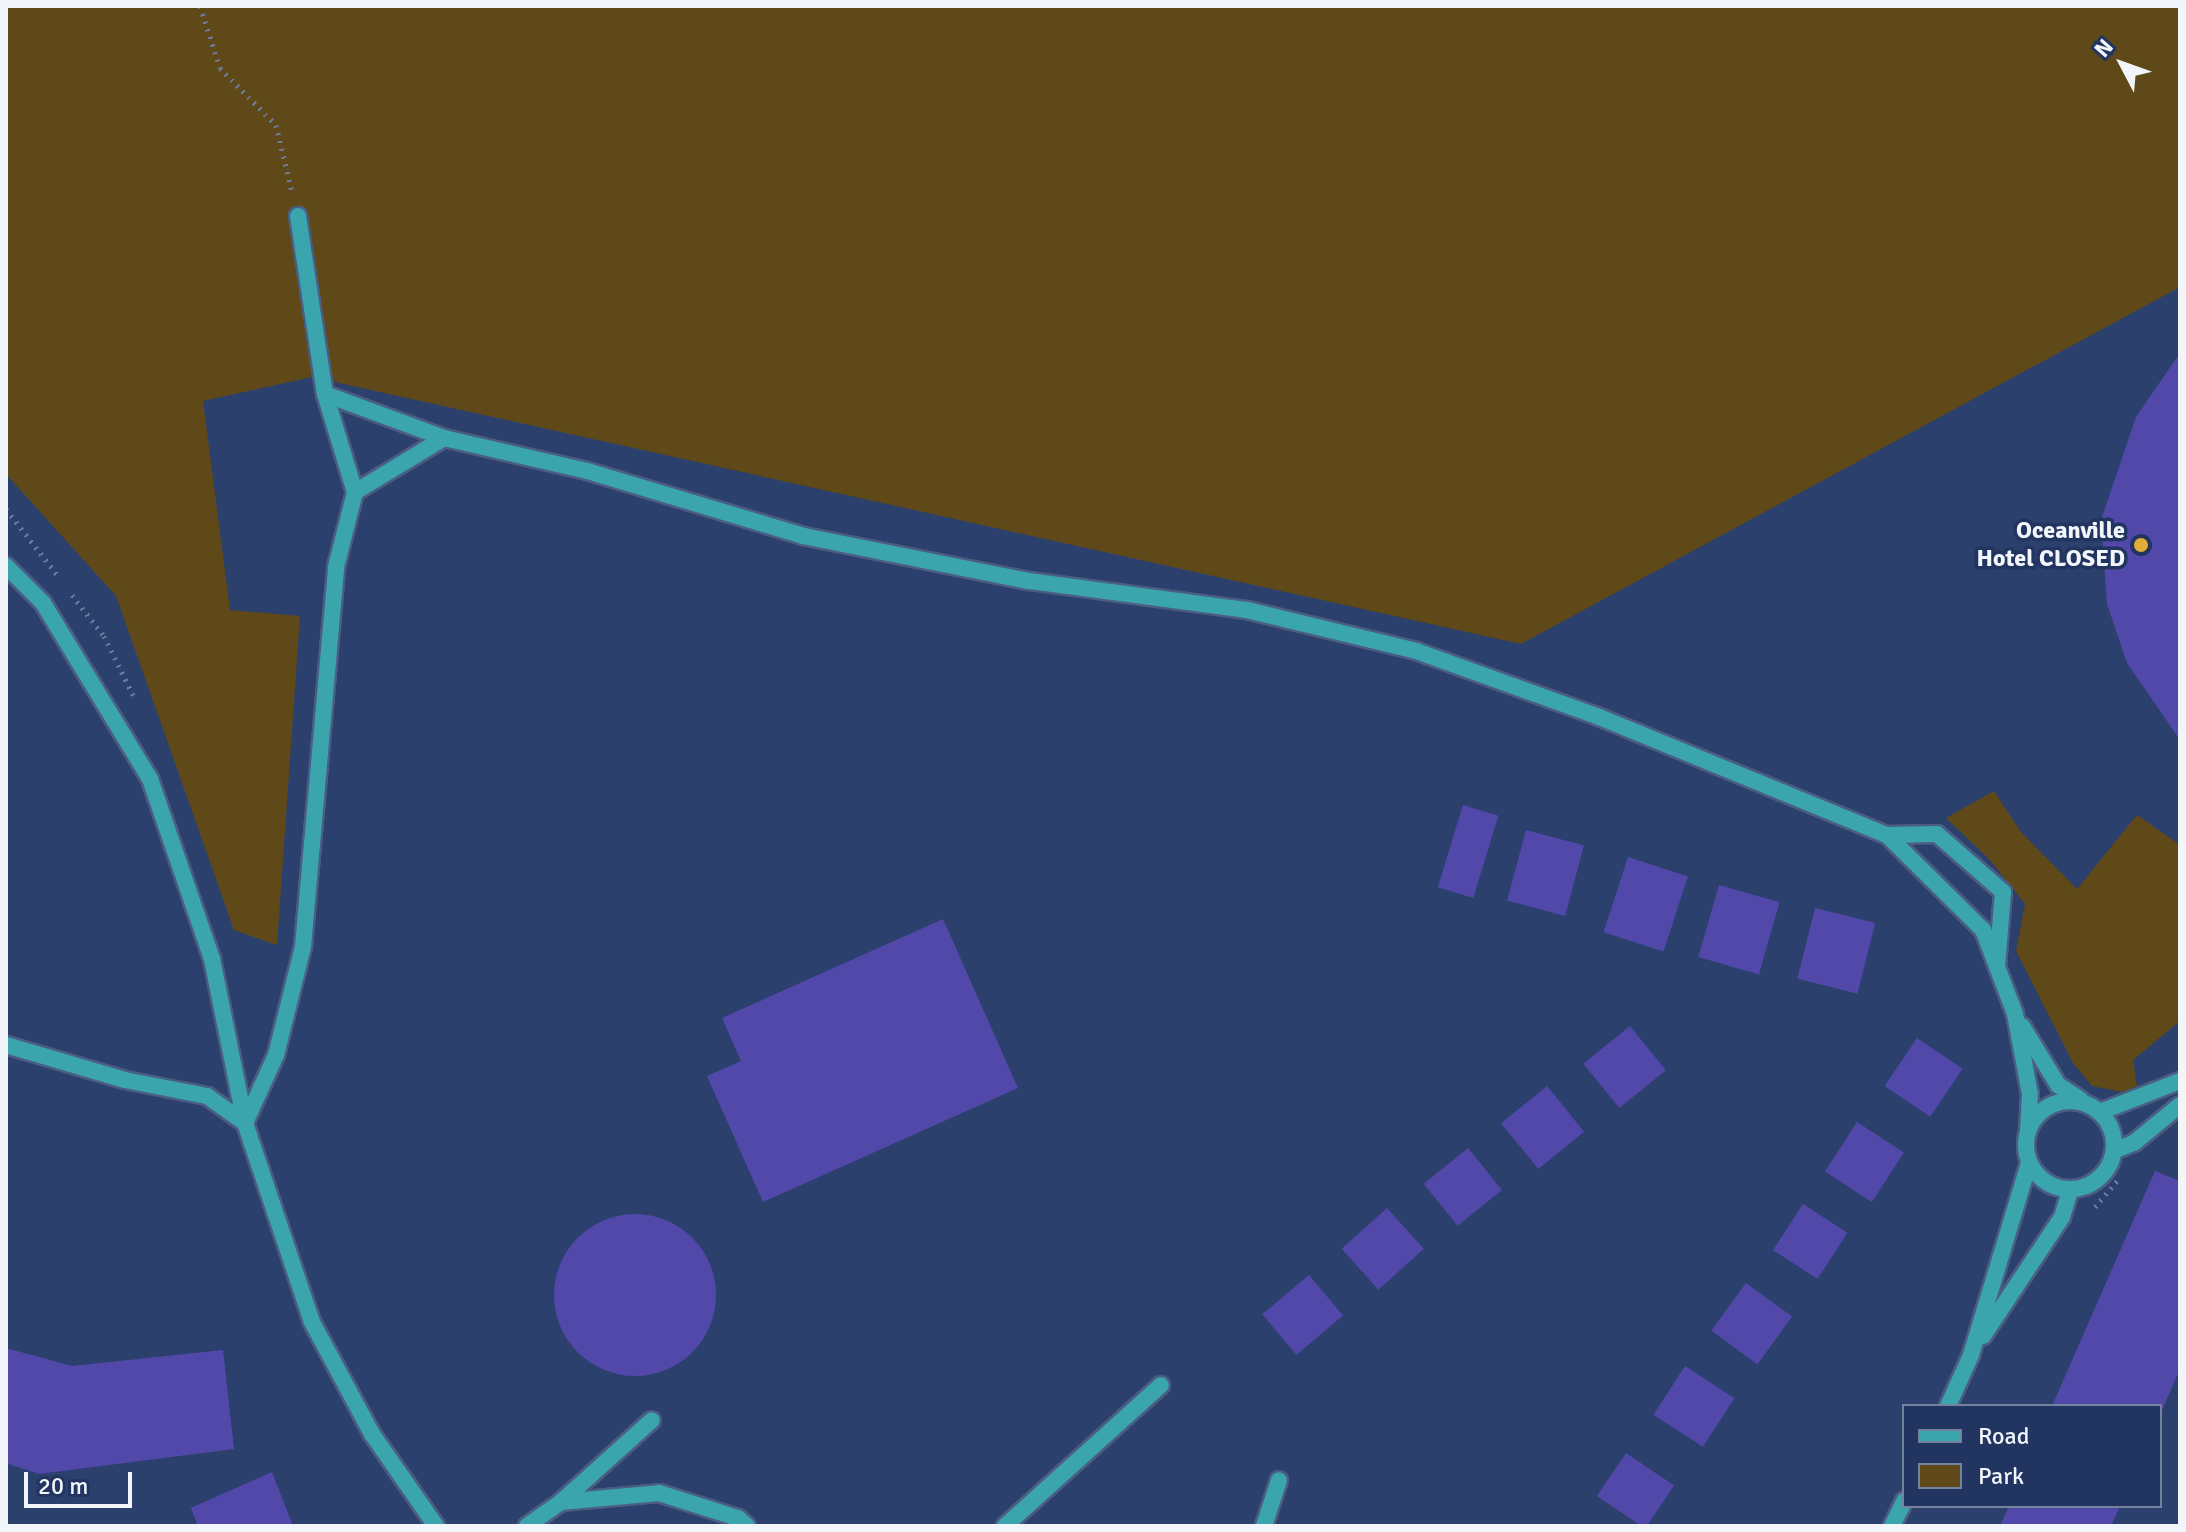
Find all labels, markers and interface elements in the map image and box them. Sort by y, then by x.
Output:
north arrow [2082,24,2162,104]
text: N [2088,33,2119,63]
place label: Oceanville Hotel CLOSED [1977,517,2125,573]
marker: Oceanville Hotel CLOSED [2132,536,2150,554]
legend [1902,1404,2162,1508]
text: Road [1978,1421,2029,1451]
scale bar [28,1456,136,1506]
text: Park [1978,1461,2024,1491]
text: 20 m [38,1471,88,1501]

